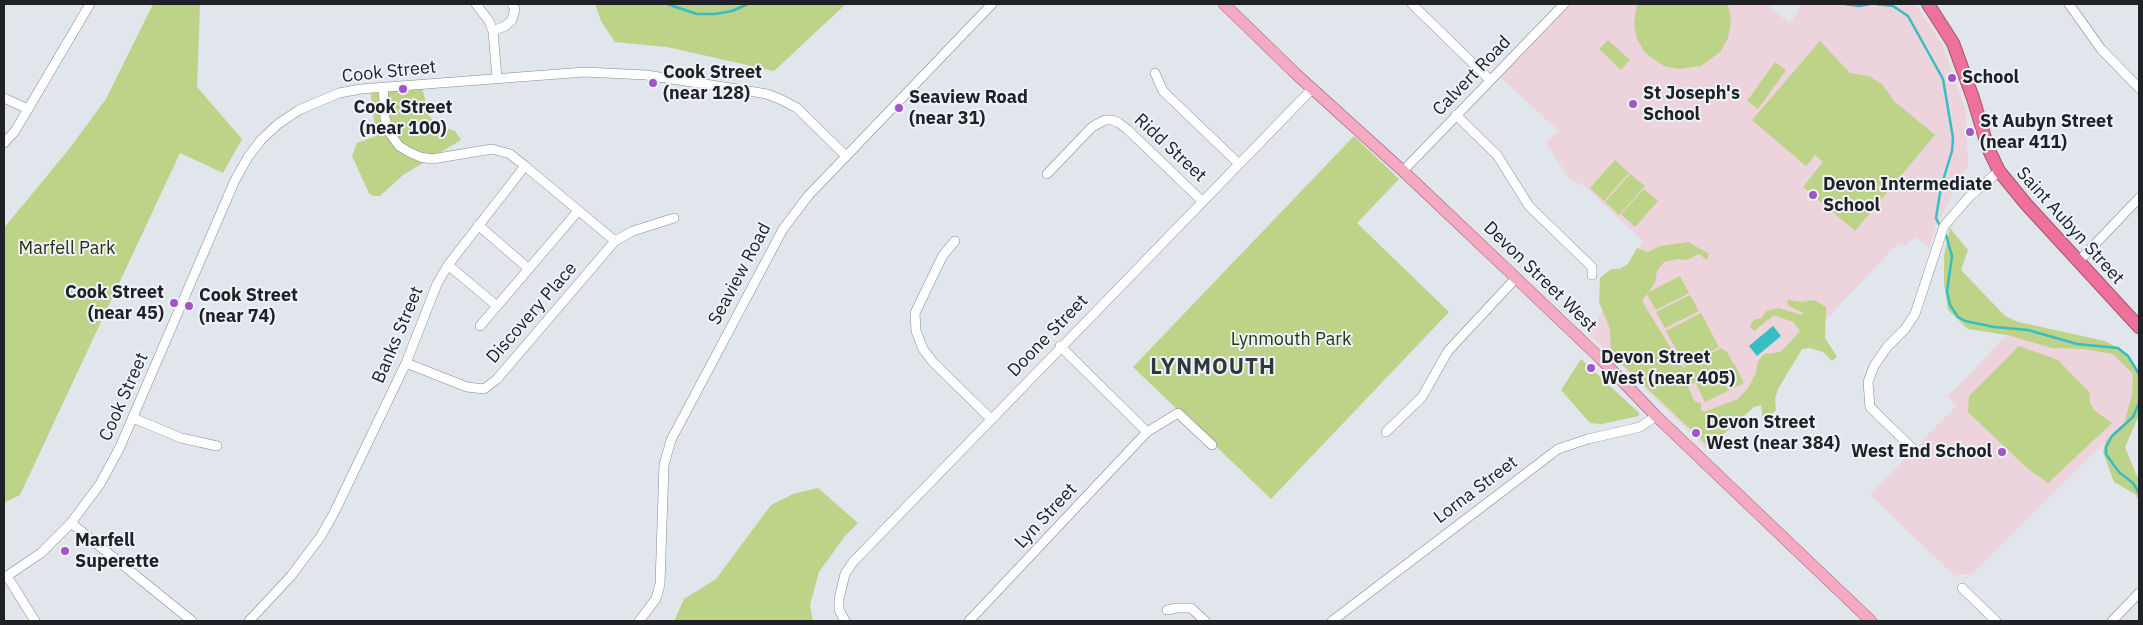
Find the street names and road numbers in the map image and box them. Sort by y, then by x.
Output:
street label: Calvert Road [1429,32,1515,120]
street label: Cook Street [341,56,437,88]
street label: Ridd Street [1130,109,1210,187]
street label: Saint Aubyn Street [2012,163,2128,289]
street label: Devon Street West [1479,217,1601,337]
street label: Seaview Road [704,219,776,329]
street label: Discovery Place [482,258,582,368]
street label: Banks Street [368,283,428,387]
street label: Doone Street [1003,290,1093,382]
street label: Cook Street [95,349,153,445]
street label: Lorna Street [1430,452,1522,528]
street label: Lyn Street [1010,479,1082,553]

